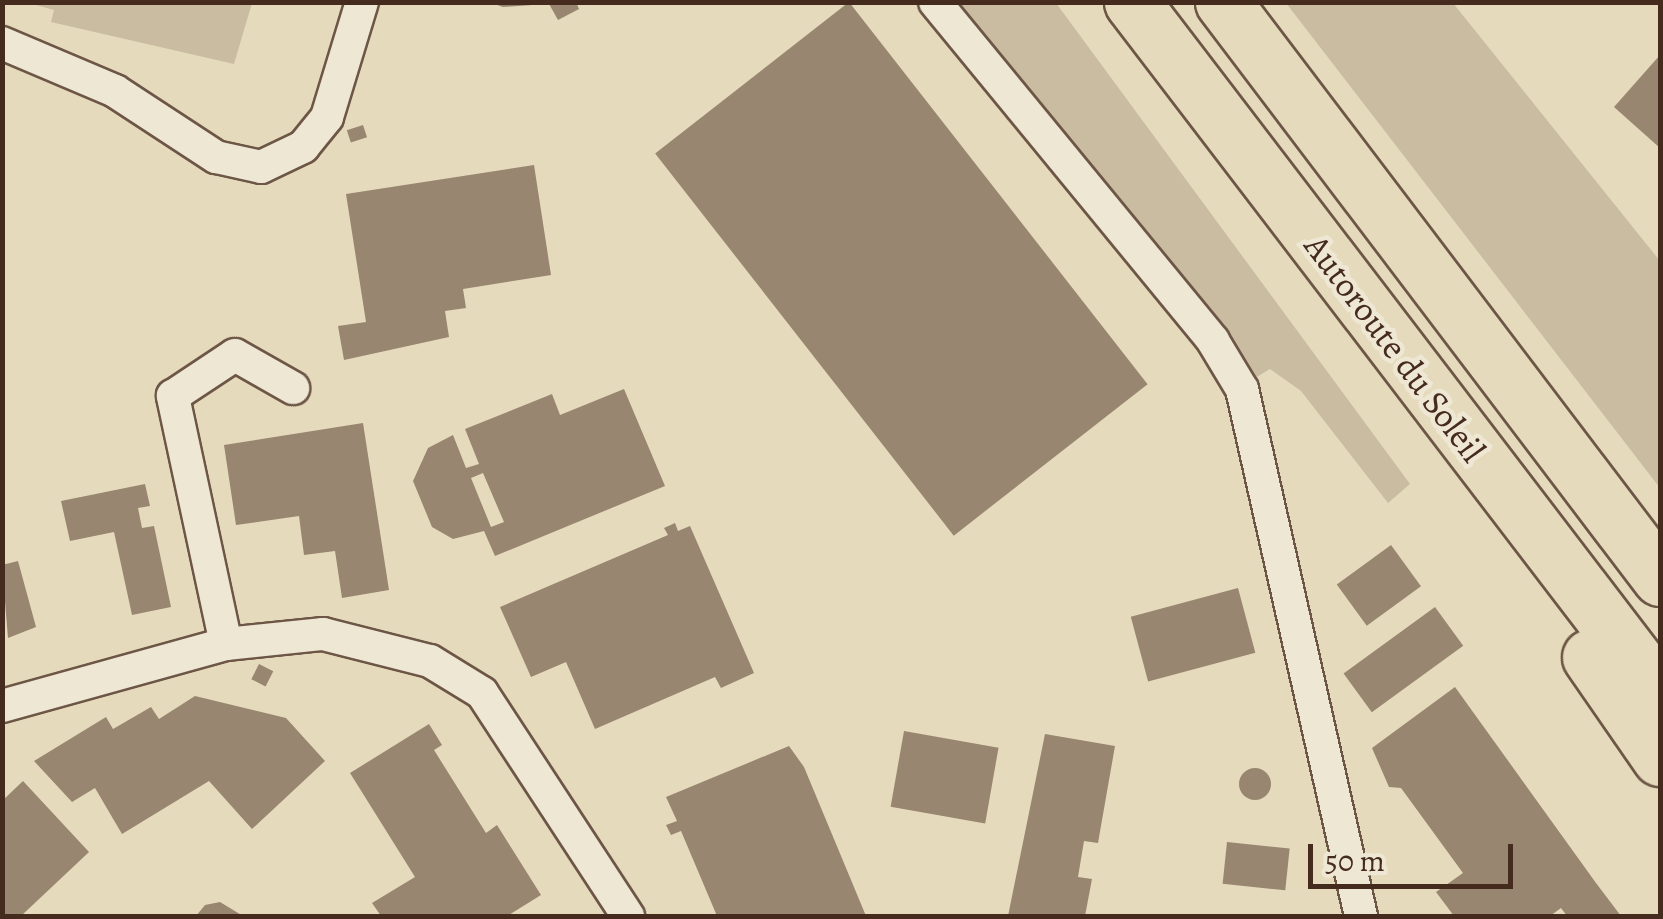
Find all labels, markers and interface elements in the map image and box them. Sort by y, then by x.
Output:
street label: Autoroute du Soleil [1296,226,1494,470]
scale bar [1313,824,1518,886]
text: 50 m [1325,841,1385,881]

